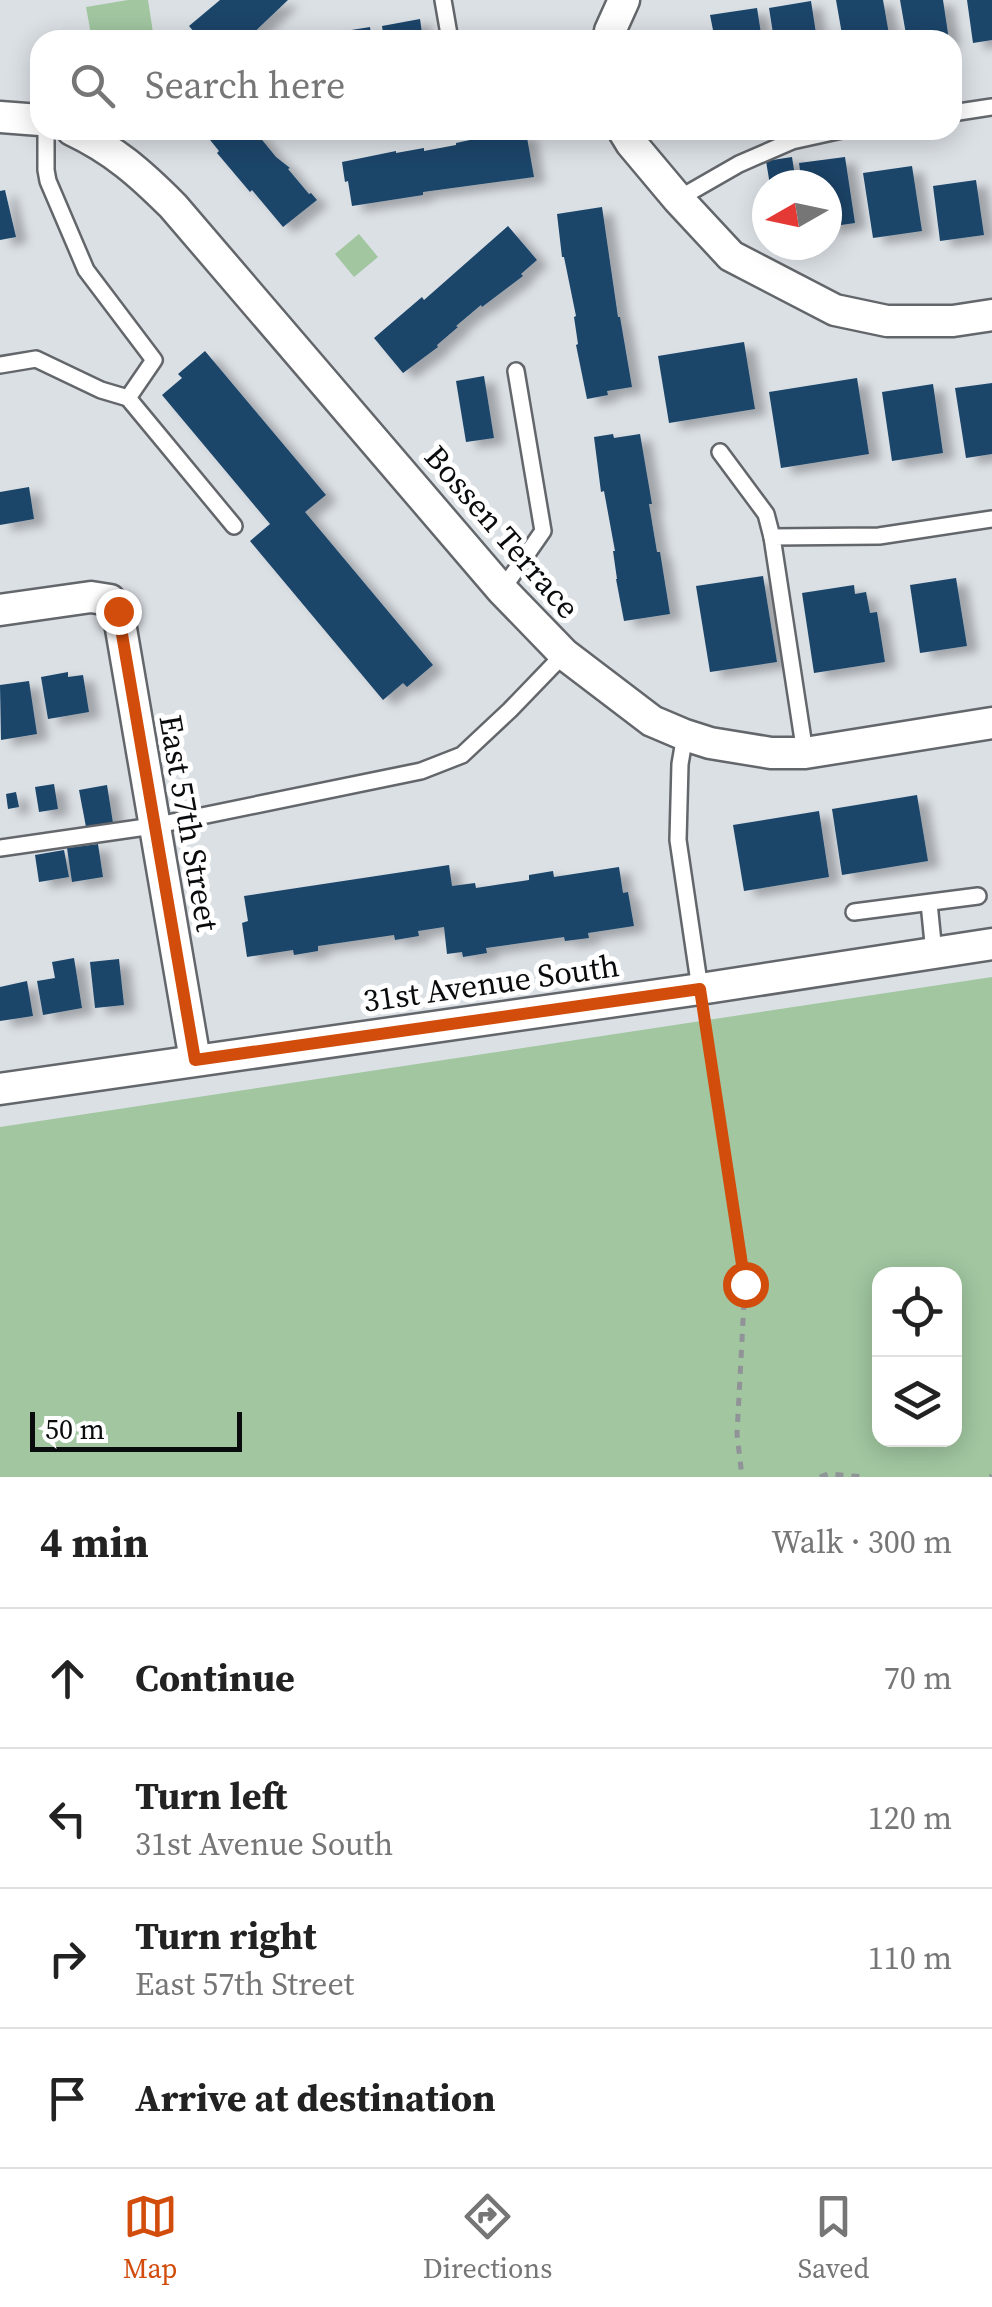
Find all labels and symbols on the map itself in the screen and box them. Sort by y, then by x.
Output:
north arrow [752,170,842,260]
street label: Bossen Terrace [414,436,590,628]
route end [96,589,142,635]
street label: East 57th Street [148,711,230,935]
street label: 31st Avenue South [360,943,622,1023]
route start [723,1262,769,1308]
scale bar [30,1407,242,1452]

